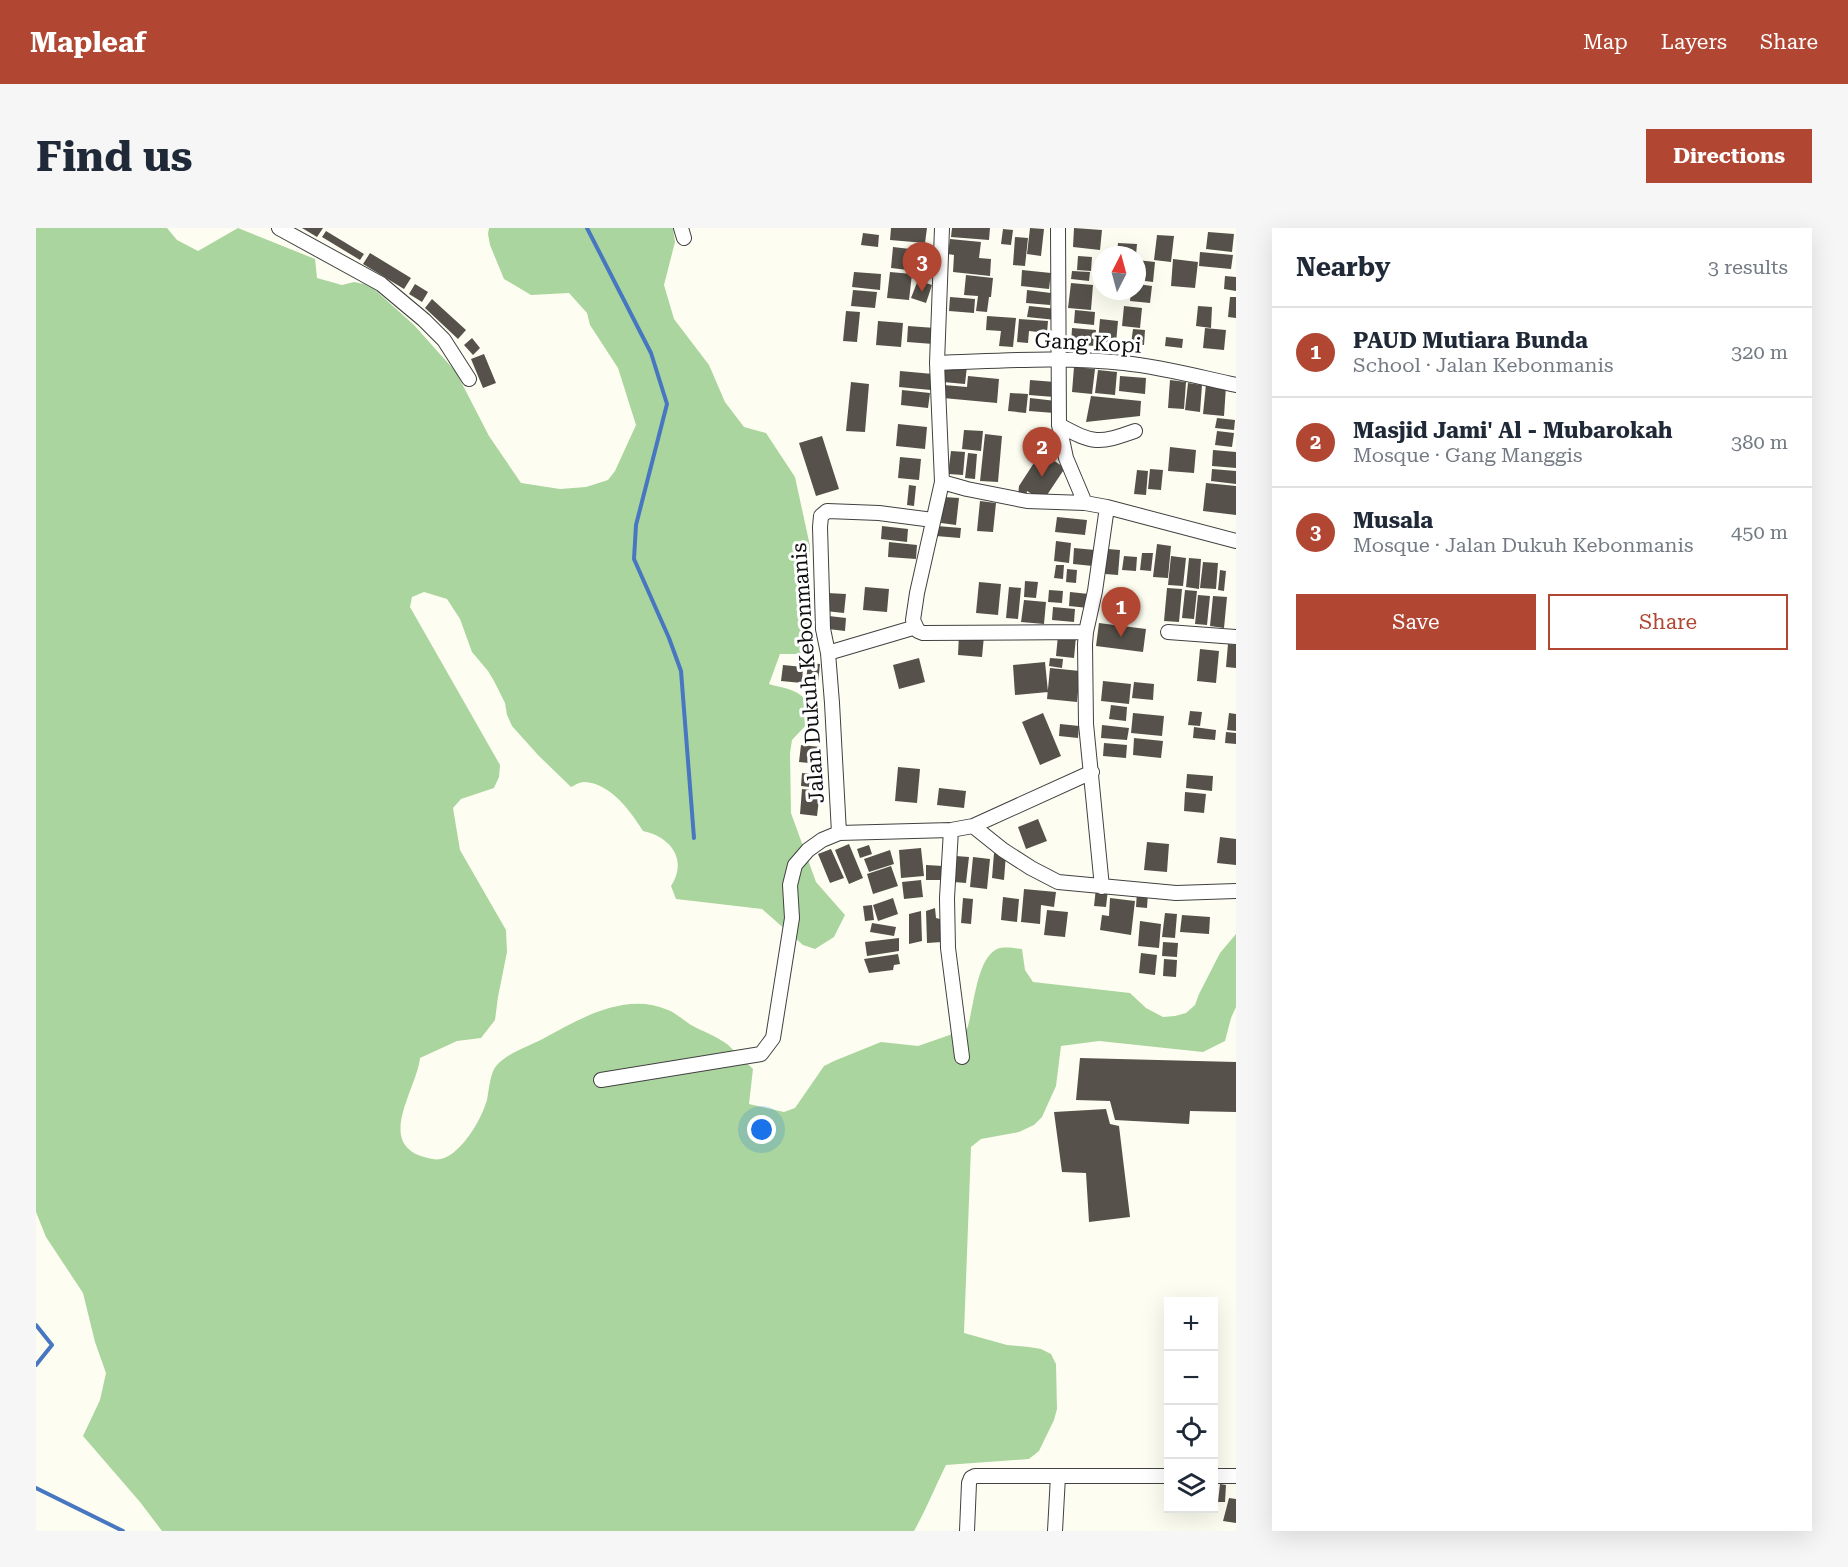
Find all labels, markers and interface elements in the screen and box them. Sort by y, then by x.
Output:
text: Mapleaf [30,26,146,59]
text: Map [1583,30,1628,54]
text: Layers [1661,30,1727,54]
text: Share [1760,30,1818,54]
button: Directions [1646,129,1812,183]
text: Find us [36,132,193,181]
pin: 3 [902,242,942,292]
north arrow [1092,246,1146,300]
text: Nearby [1296,252,1390,282]
text: 3 results [1708,255,1788,279]
street label: Gang Kopi [1034,328,1142,358]
text: PAUD Mutiara Bunda [1353,328,1588,353]
text: 1 [1310,340,1321,364]
text: 320 m [1731,340,1788,364]
text: School · Jalan Kebonmanis [1353,353,1613,377]
text: Masjid Jami' Al - Mubarokah [1353,418,1673,443]
pin: 2 [1022,428,1062,477]
text: 2 [1310,430,1321,454]
text: 380 m [1731,430,1788,454]
text: Mosque · Gang Manggis [1353,443,1582,467]
text: Musala [1353,508,1433,533]
text: 3 [1310,520,1321,544]
text: 450 m [1731,520,1788,544]
text: Mosque · Jalan Dukuh Kebonmanis [1353,533,1693,557]
street label: Jalan Dukuh Kebonmanis [787,542,829,804]
pin: 1 [1102,588,1140,637]
button: Save [1296,594,1536,650]
button: Share [1548,594,1788,650]
your location [747,1115,776,1144]
map controls [1164,1297,1218,1513]
button: + [1164,1297,1218,1351]
button: − [1164,1351,1218,1405]
button: locate [1164,1405,1218,1459]
button: layers [1164,1459,1218,1513]

